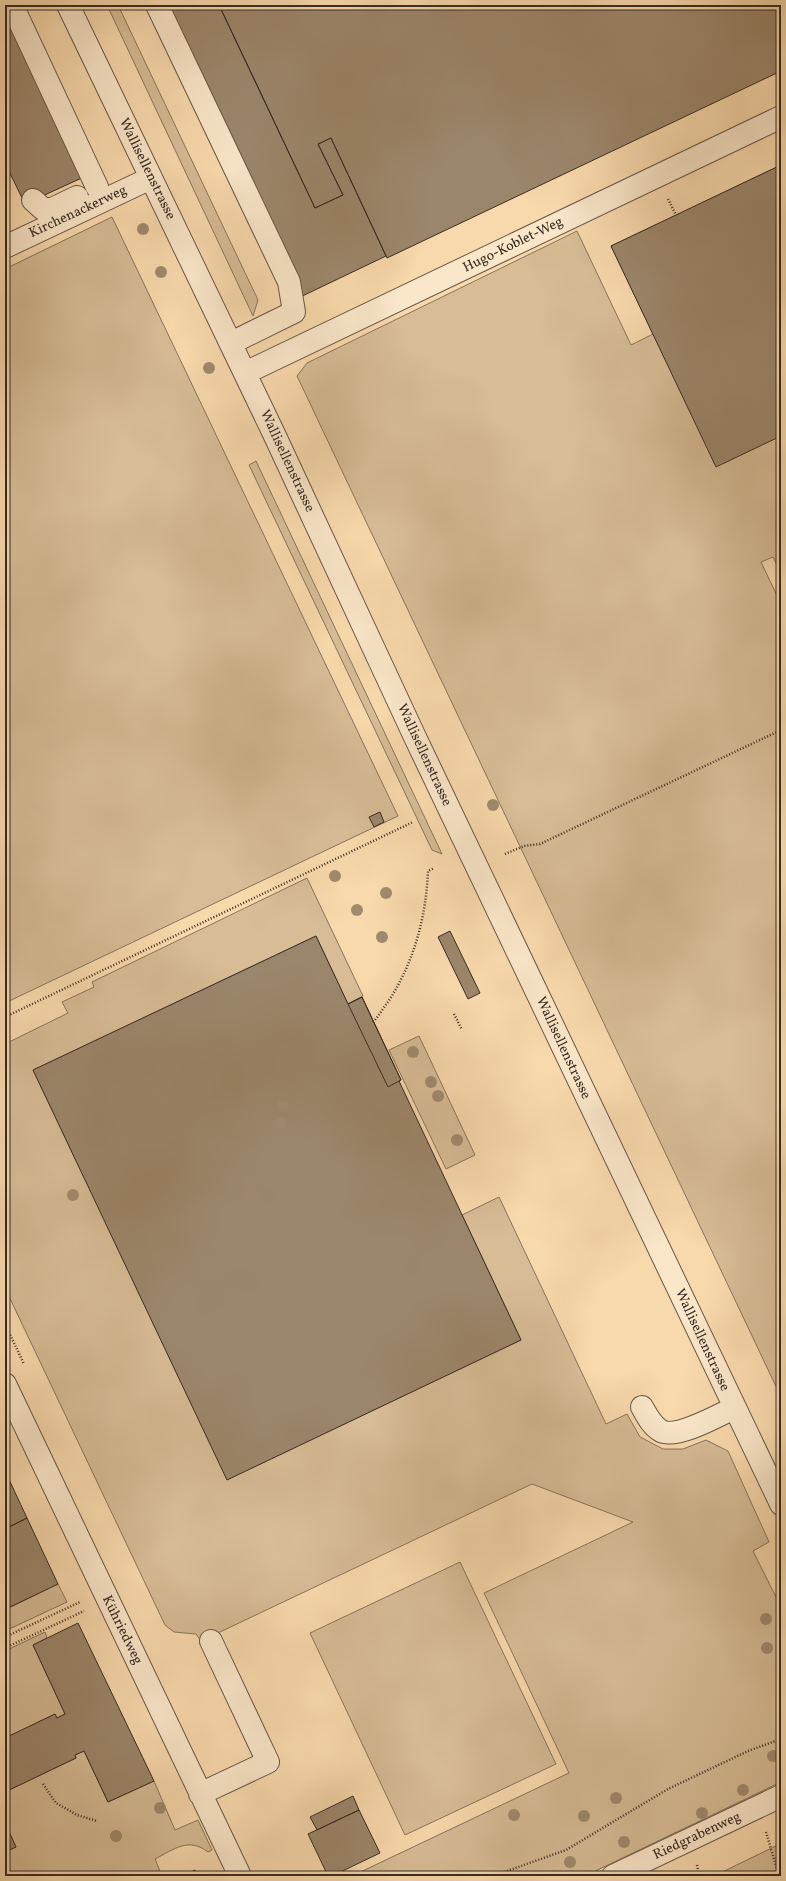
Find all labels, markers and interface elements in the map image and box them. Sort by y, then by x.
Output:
street label: Wallisellenstrasse [114,115,180,223]
street label: Kirchenackerweg [26,181,130,243]
street label: Hugo-Koblet-Weg [460,213,566,277]
street label: Wallisellenstrasse [255,407,319,516]
street label: Wallisellenstrasse [392,701,456,810]
street label: Wallisellenstrasse [531,994,595,1103]
street label: Wallisellenstrasse [670,1286,734,1395]
street label: Kühriedweg [97,1592,147,1668]
street label: Riedgrabenweg [650,1807,744,1865]

